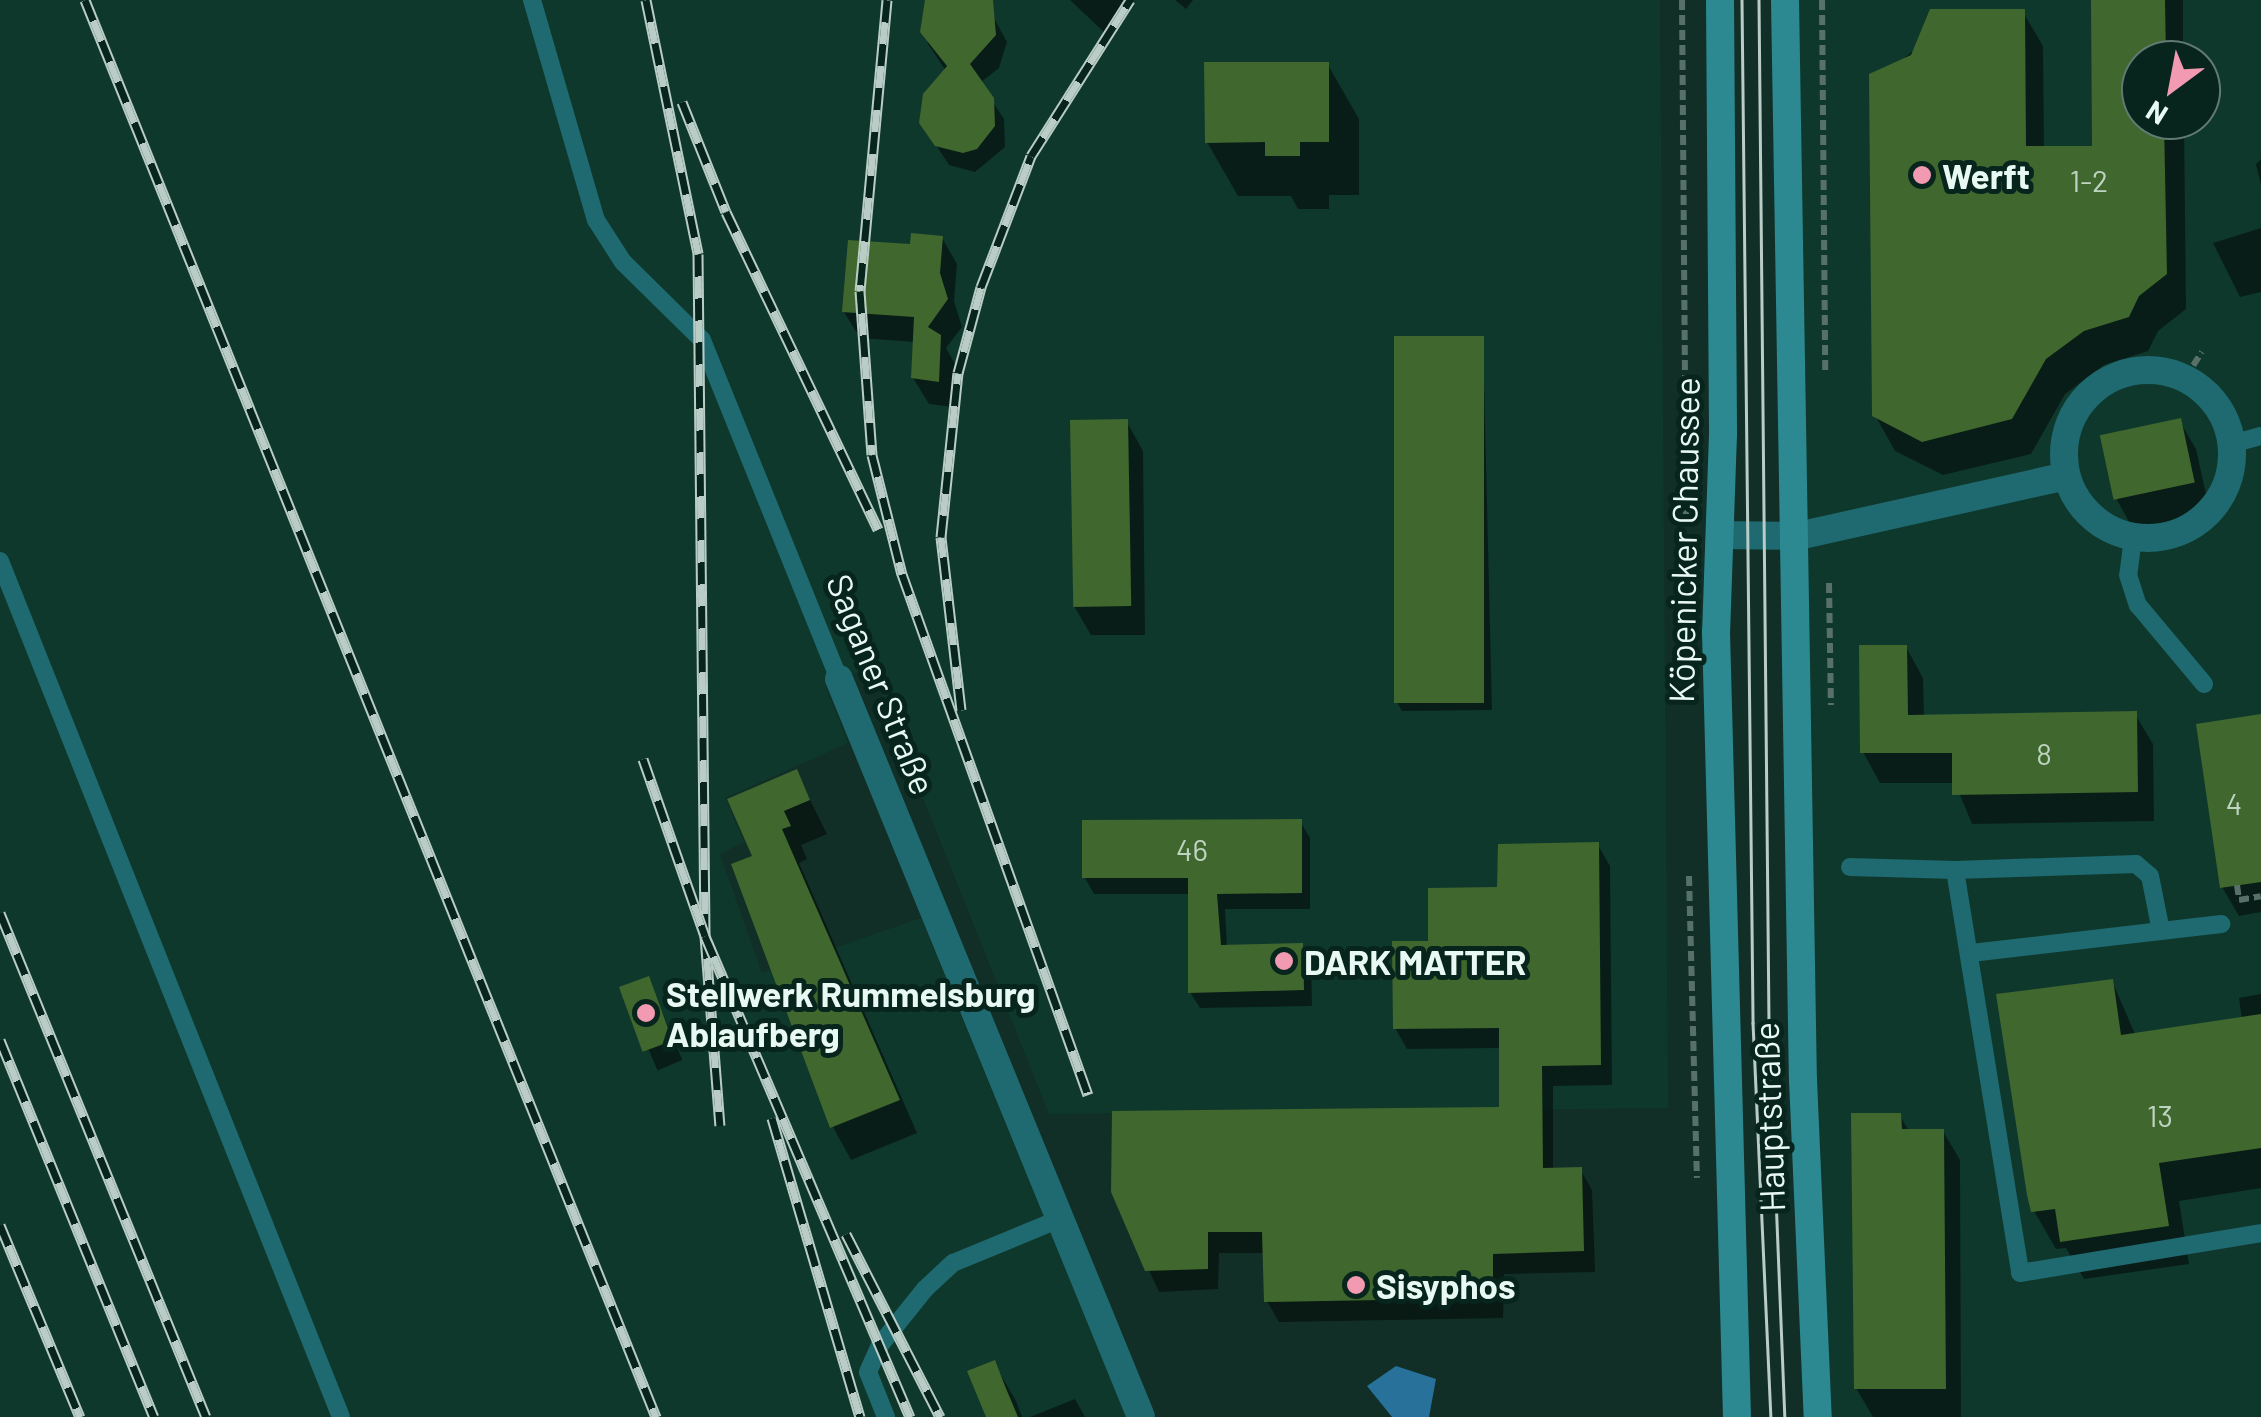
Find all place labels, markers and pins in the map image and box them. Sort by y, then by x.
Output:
place label: Werft [1942,154,2030,196]
marker: Werft [1911,164,1933,186]
place label: DARK MATTER [1304,940,1527,982]
marker: DARK MATTER [1273,950,1295,972]
place label: Stellwerk Rummelsburg Ablaufberg [666,972,1036,1054]
marker: Stellwerk Rummelsburg Ablaufberg [635,1002,657,1024]
place label: Sisyphos [1376,1264,1516,1306]
marker: Sisyphos [1345,1274,1367,1296]

